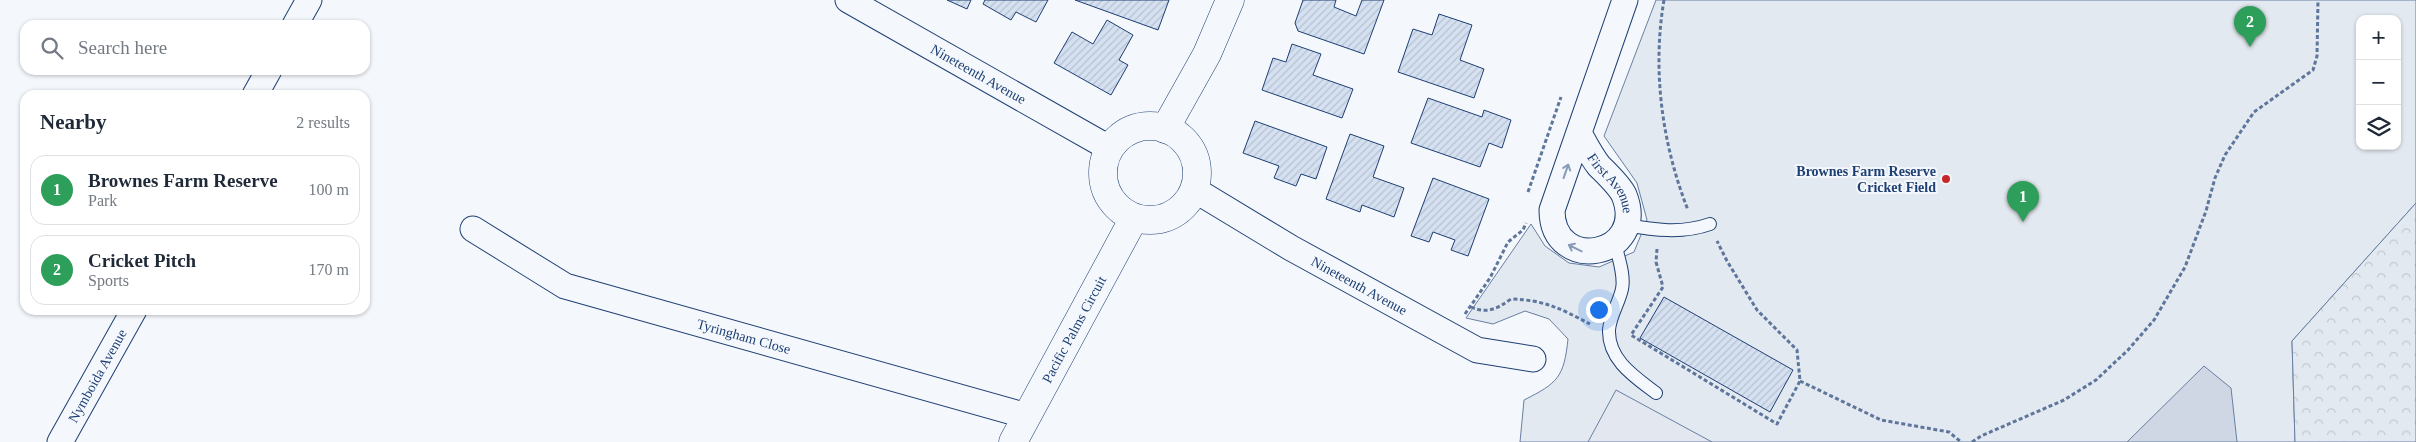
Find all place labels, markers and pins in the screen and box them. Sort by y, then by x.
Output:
pin: 2 [2234,6,2266,47]
place label: Brownes Farm Reserve Cricket Field [1796,164,1936,195]
marker: Brownes Farm Reserve Cricket Field [1940,173,1952,185]
pin: 1 [2007,181,2039,222]

